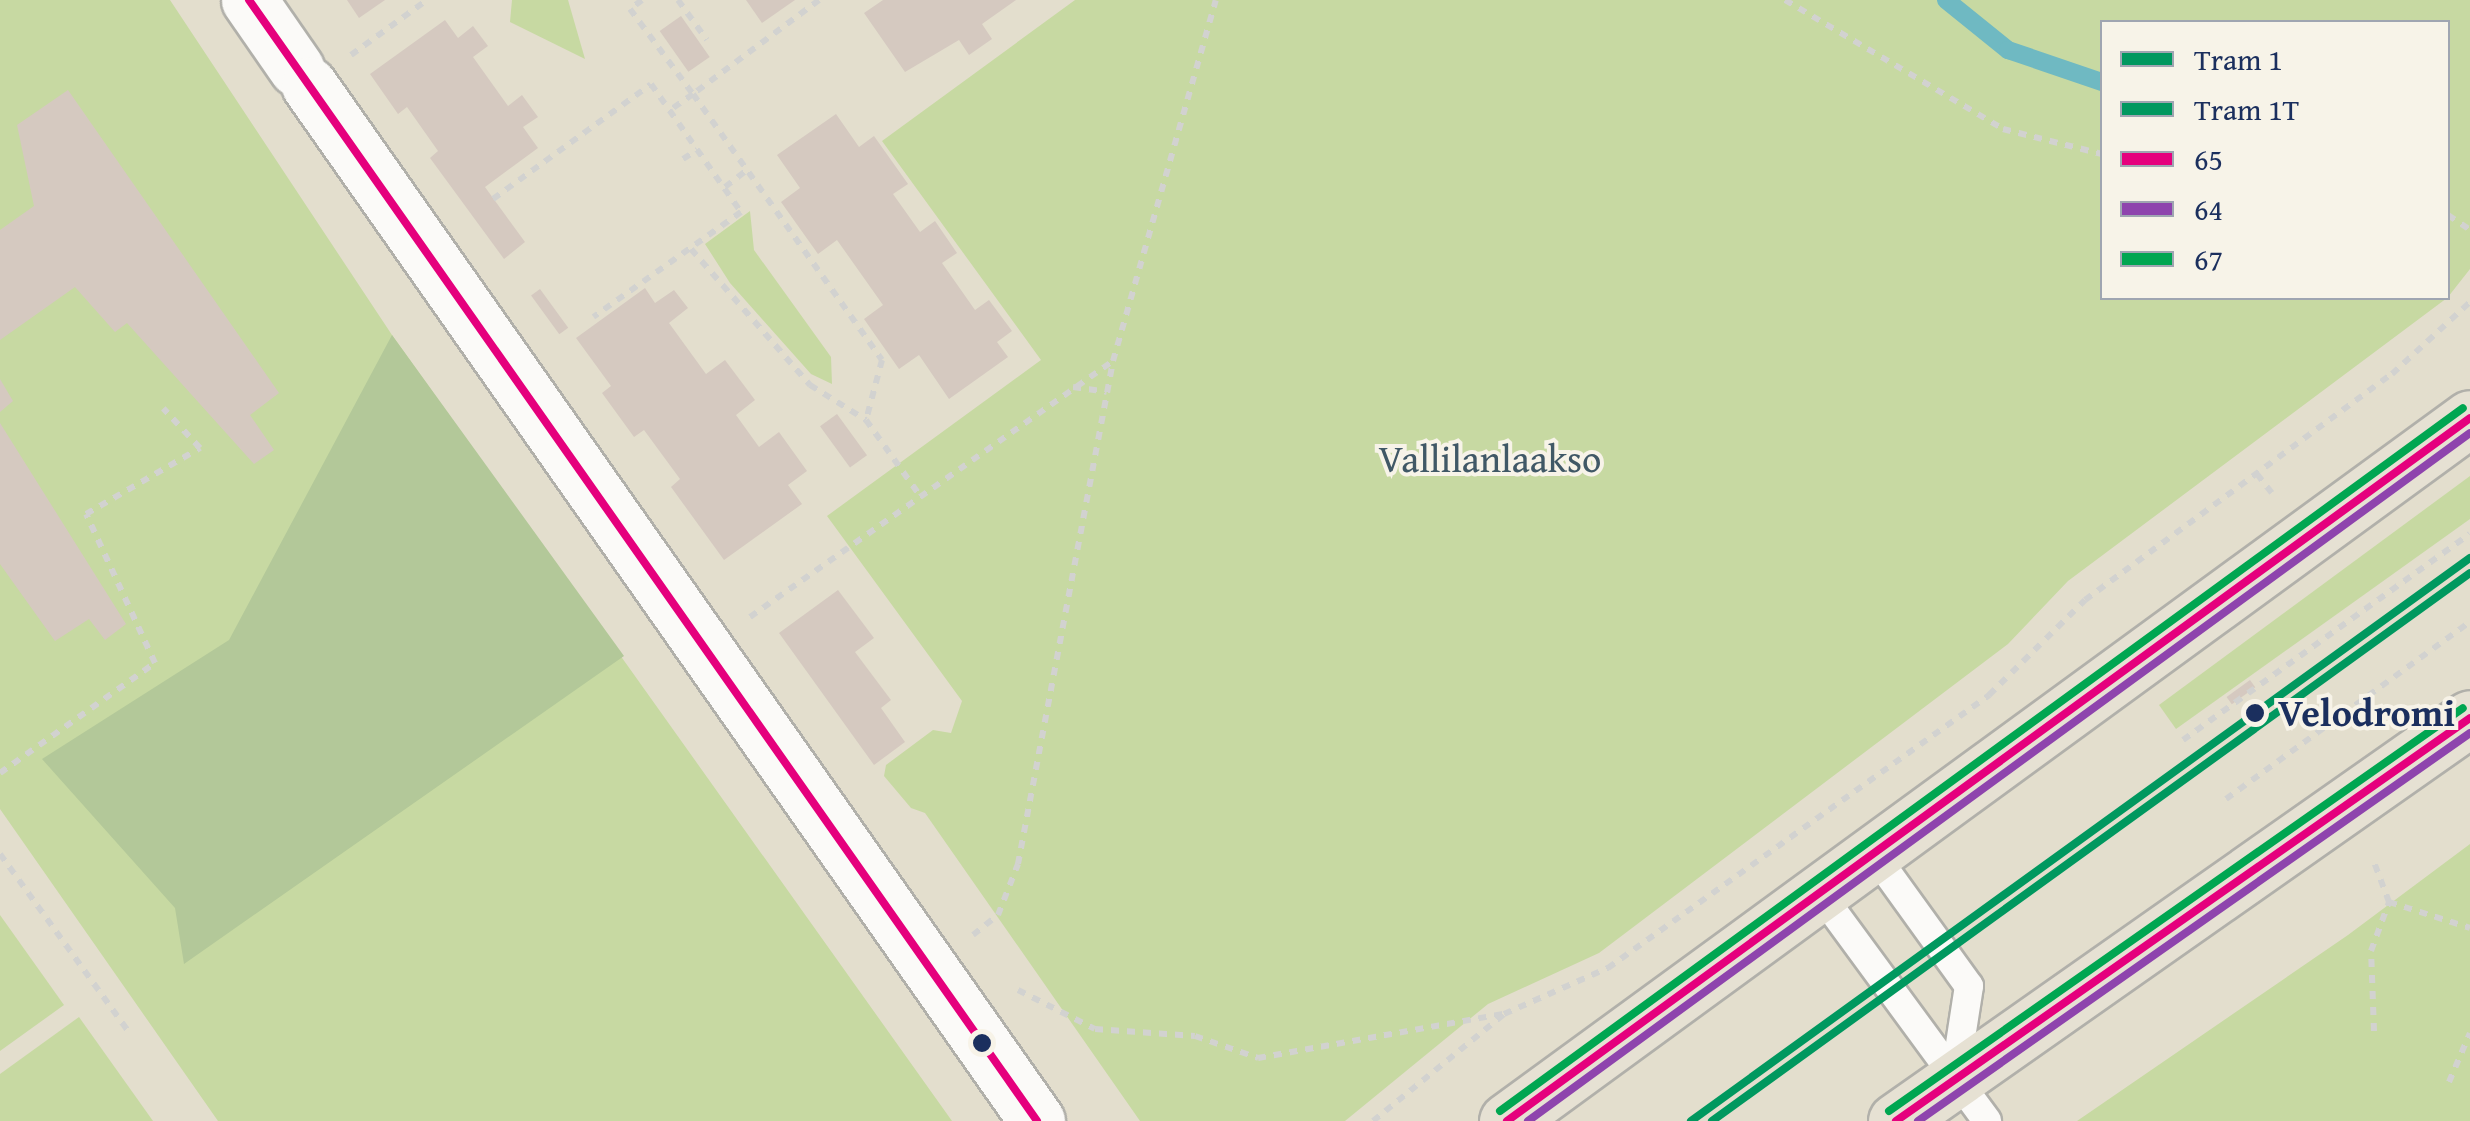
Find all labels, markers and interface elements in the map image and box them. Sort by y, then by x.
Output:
legend [2100,20,2450,300]
text: Tram 1 [2194,37,2283,81]
text: Tram 1T [2194,87,2299,131]
text: 65 [2194,137,2223,181]
text: 64 [2194,187,2223,231]
text: 67 [2194,237,2223,281]
park label: Vallilanlaakso [1379,436,1601,482]
place label: Velodromi [2278,690,2455,736]
marker: Velodromi [2242,700,2268,726]
unlabelled marker [972,1033,992,1053]

